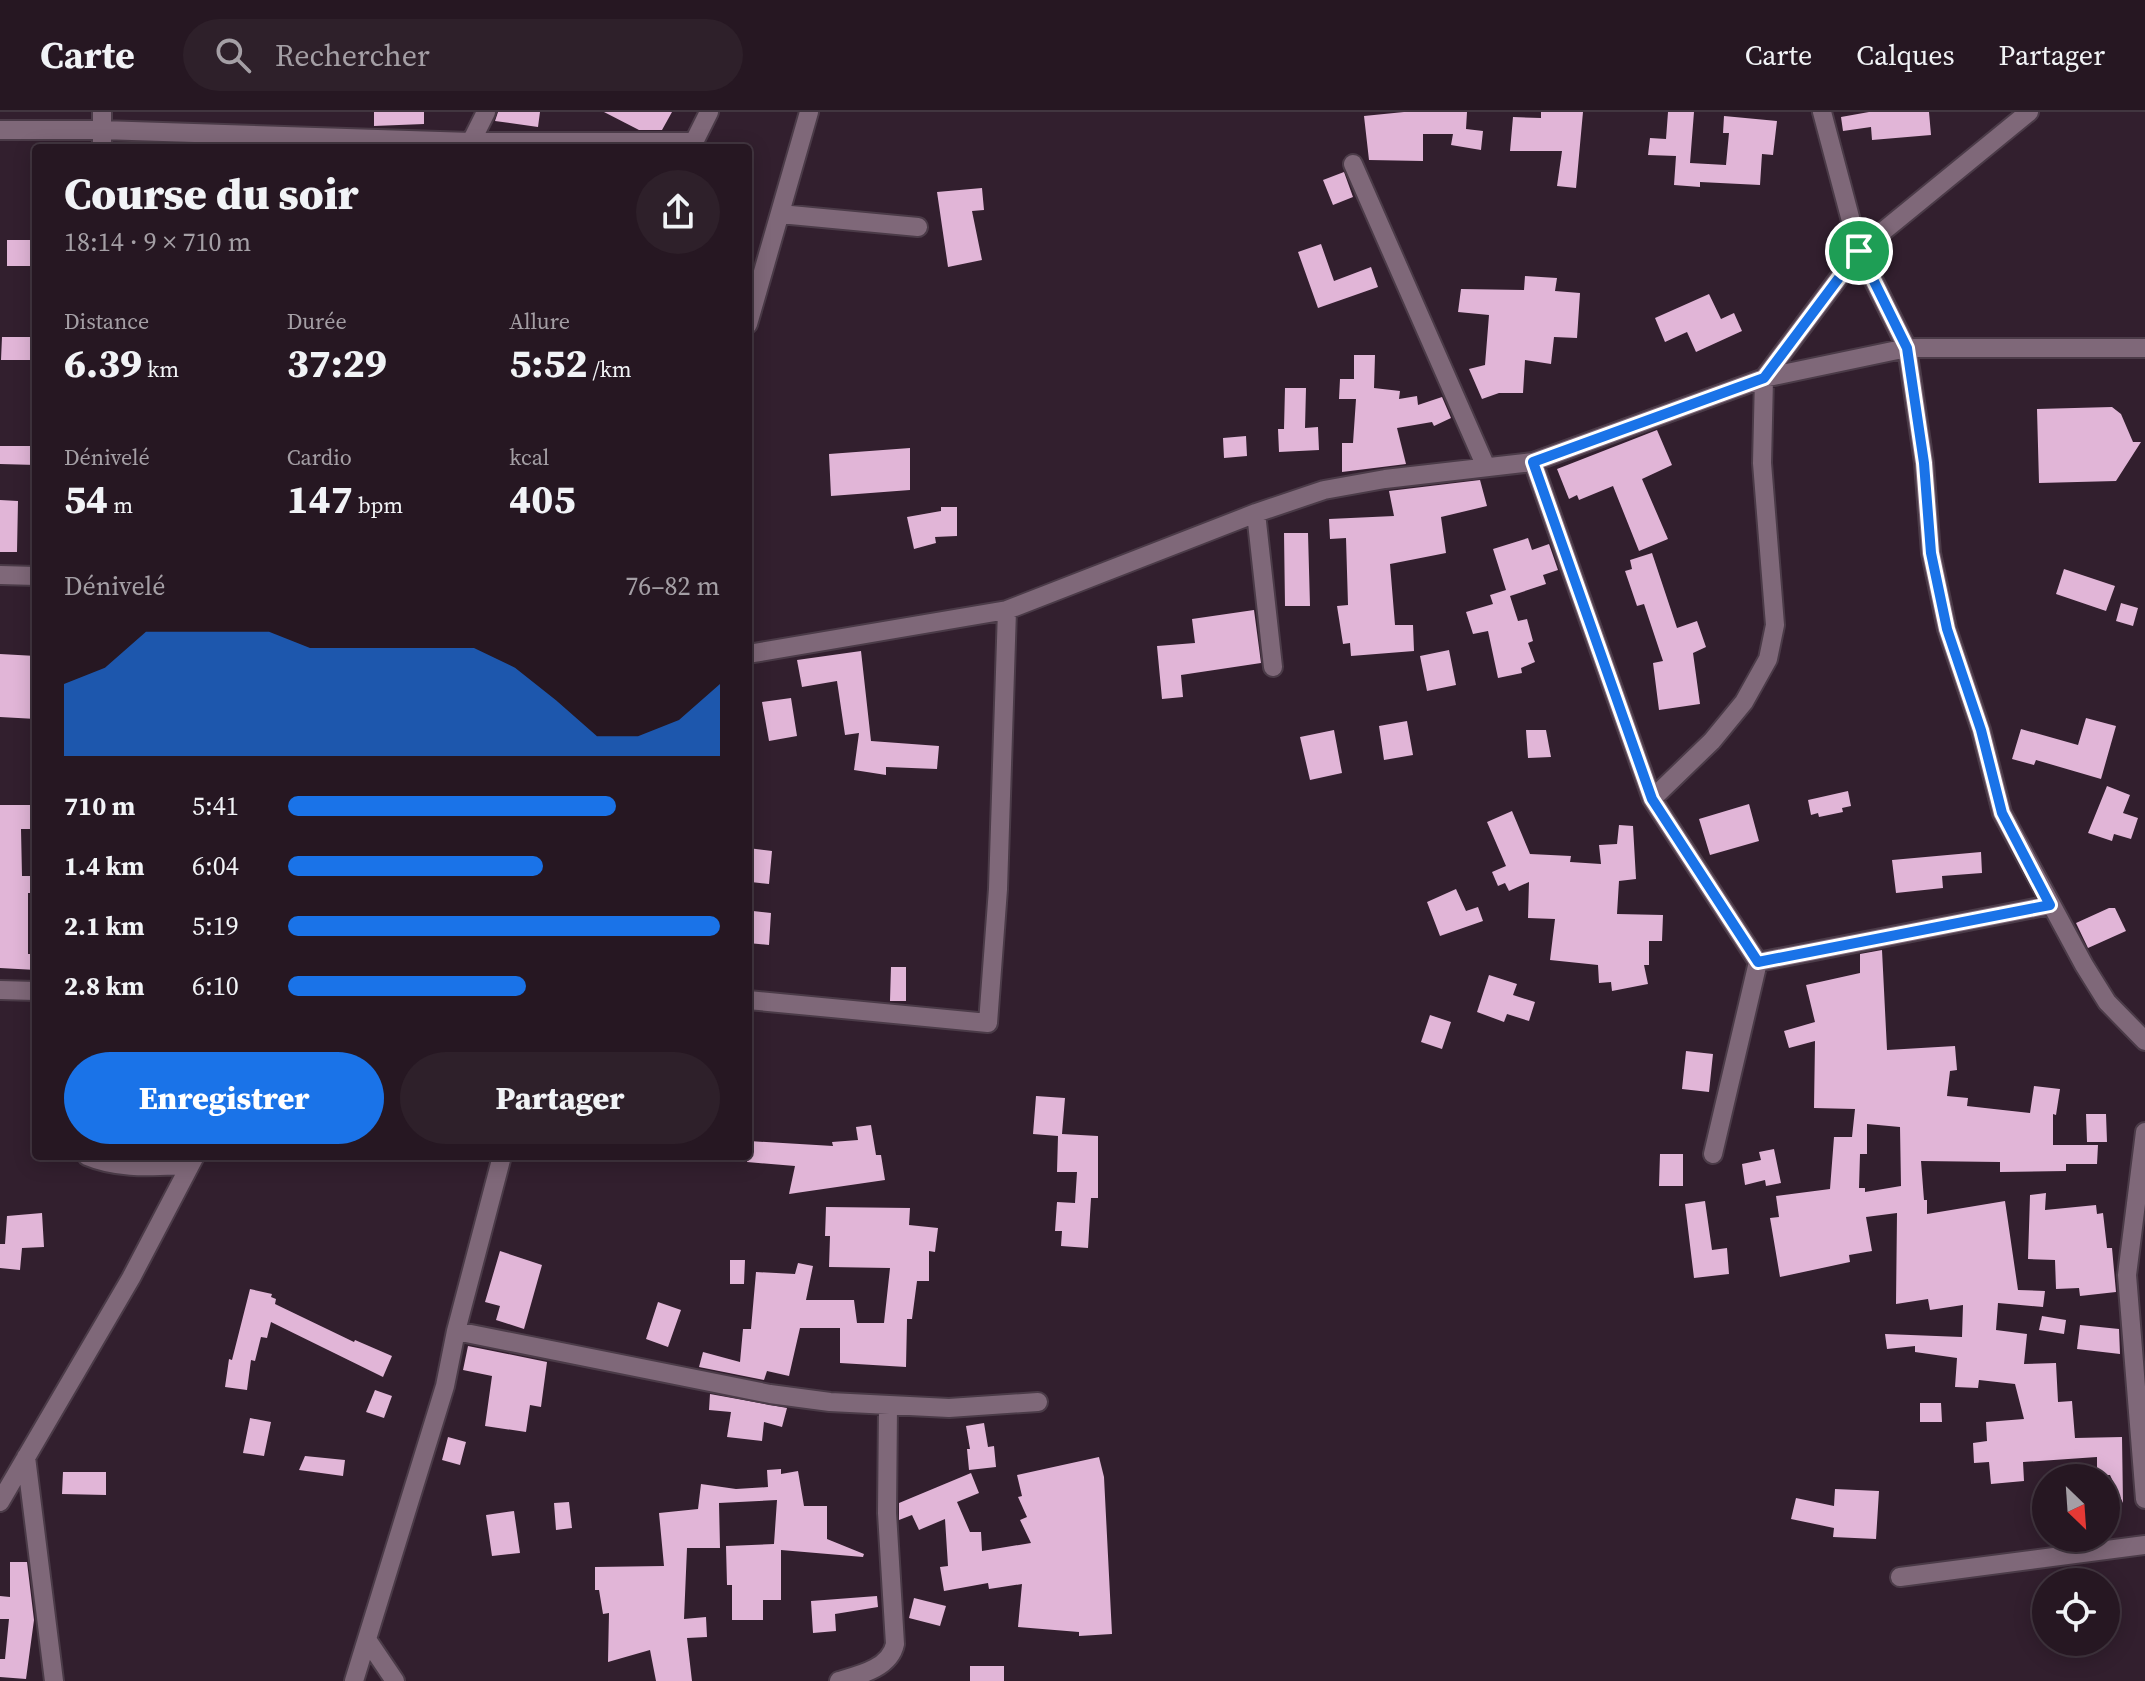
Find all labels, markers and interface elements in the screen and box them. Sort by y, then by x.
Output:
search box [183,19,743,91]
text: Carte [40,29,135,81]
icon: search [211,33,255,77]
text: Rechercher [275,35,430,76]
text: Carte [1745,36,1812,74]
text: Calques [1856,36,1955,74]
text: Partager [1999,36,2105,74]
text: Course du soir [64,163,359,224]
button: share [636,170,720,254]
pin [1825,217,1893,285]
text: 18:14 · 9 × 710 m [64,224,251,260]
icon: arrive [1837,229,1881,273]
text: Distance [64,306,149,336]
text: Durée [287,306,347,336]
text: Allure [509,306,570,336]
text: 6.39 [64,336,142,390]
text: 37:29 [287,336,387,390]
text: 5:52 [509,336,587,390]
text: km [142,354,179,384]
text: /km [587,354,632,384]
text: Dénivelé [64,442,150,472]
text: Cardio [287,442,352,472]
text: kcal [509,442,549,472]
text: 54 [64,472,108,526]
text: 147 [287,472,353,526]
text: 405 [509,472,575,526]
text: m [108,490,133,520]
text: bpm [353,490,403,520]
text: Dénivelé [64,568,165,604]
text: 76–82 m [625,568,720,604]
text: 710 m [64,788,135,824]
text: 5:41 [192,788,239,824]
text: 1.4 km [64,848,145,884]
text: 6:04 [192,848,239,884]
text: 2.1 km [64,908,145,944]
text: 5:19 [192,908,239,944]
text: 2.8 km [64,968,145,1004]
text: 6:10 [192,968,239,1004]
button: Enregistrer [64,1052,384,1144]
button: Partager [400,1052,720,1144]
north arrow [2032,1464,2120,1552]
map controls [2032,1464,2120,1656]
button: locate [2032,1568,2120,1656]

